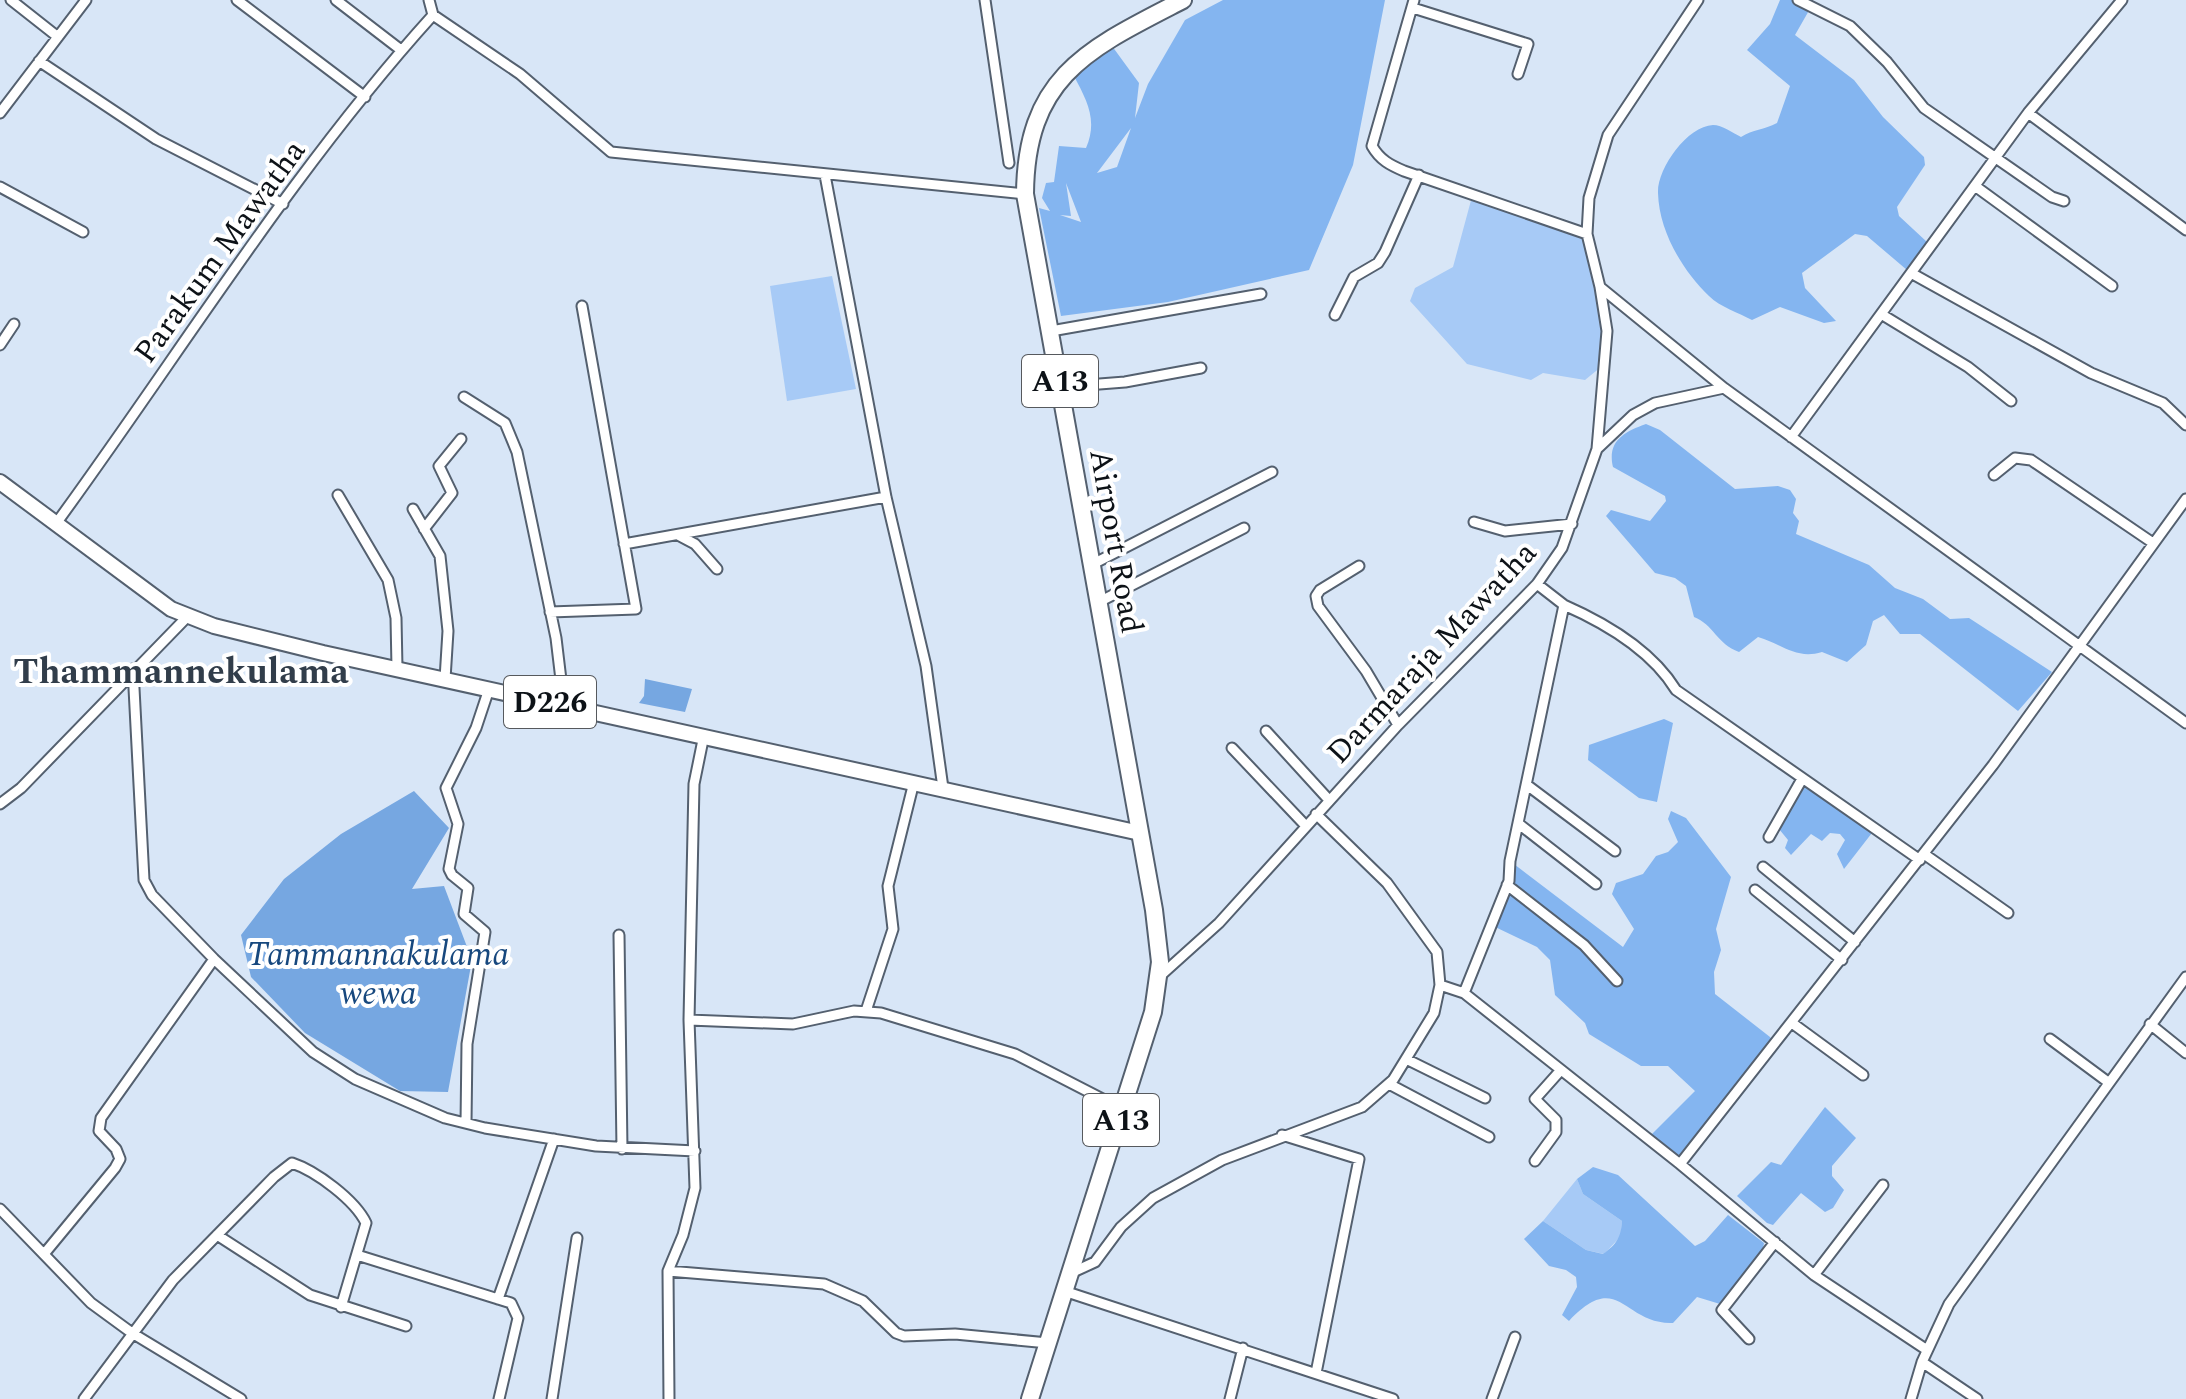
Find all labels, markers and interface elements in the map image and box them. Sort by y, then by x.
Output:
street label: Parakum Mawatha [122,129,319,374]
road number: A13 [1022,355,1098,407]
street label: Airport Road [1075,445,1156,637]
street label: Darmaraja Mawatha [1315,530,1549,776]
district label: Thammannekulama [13,645,349,700]
road number: D226 [504,676,596,728]
water label: Tammannakulama wewa [247,929,509,1020]
road number: A13 [1083,1094,1159,1146]

